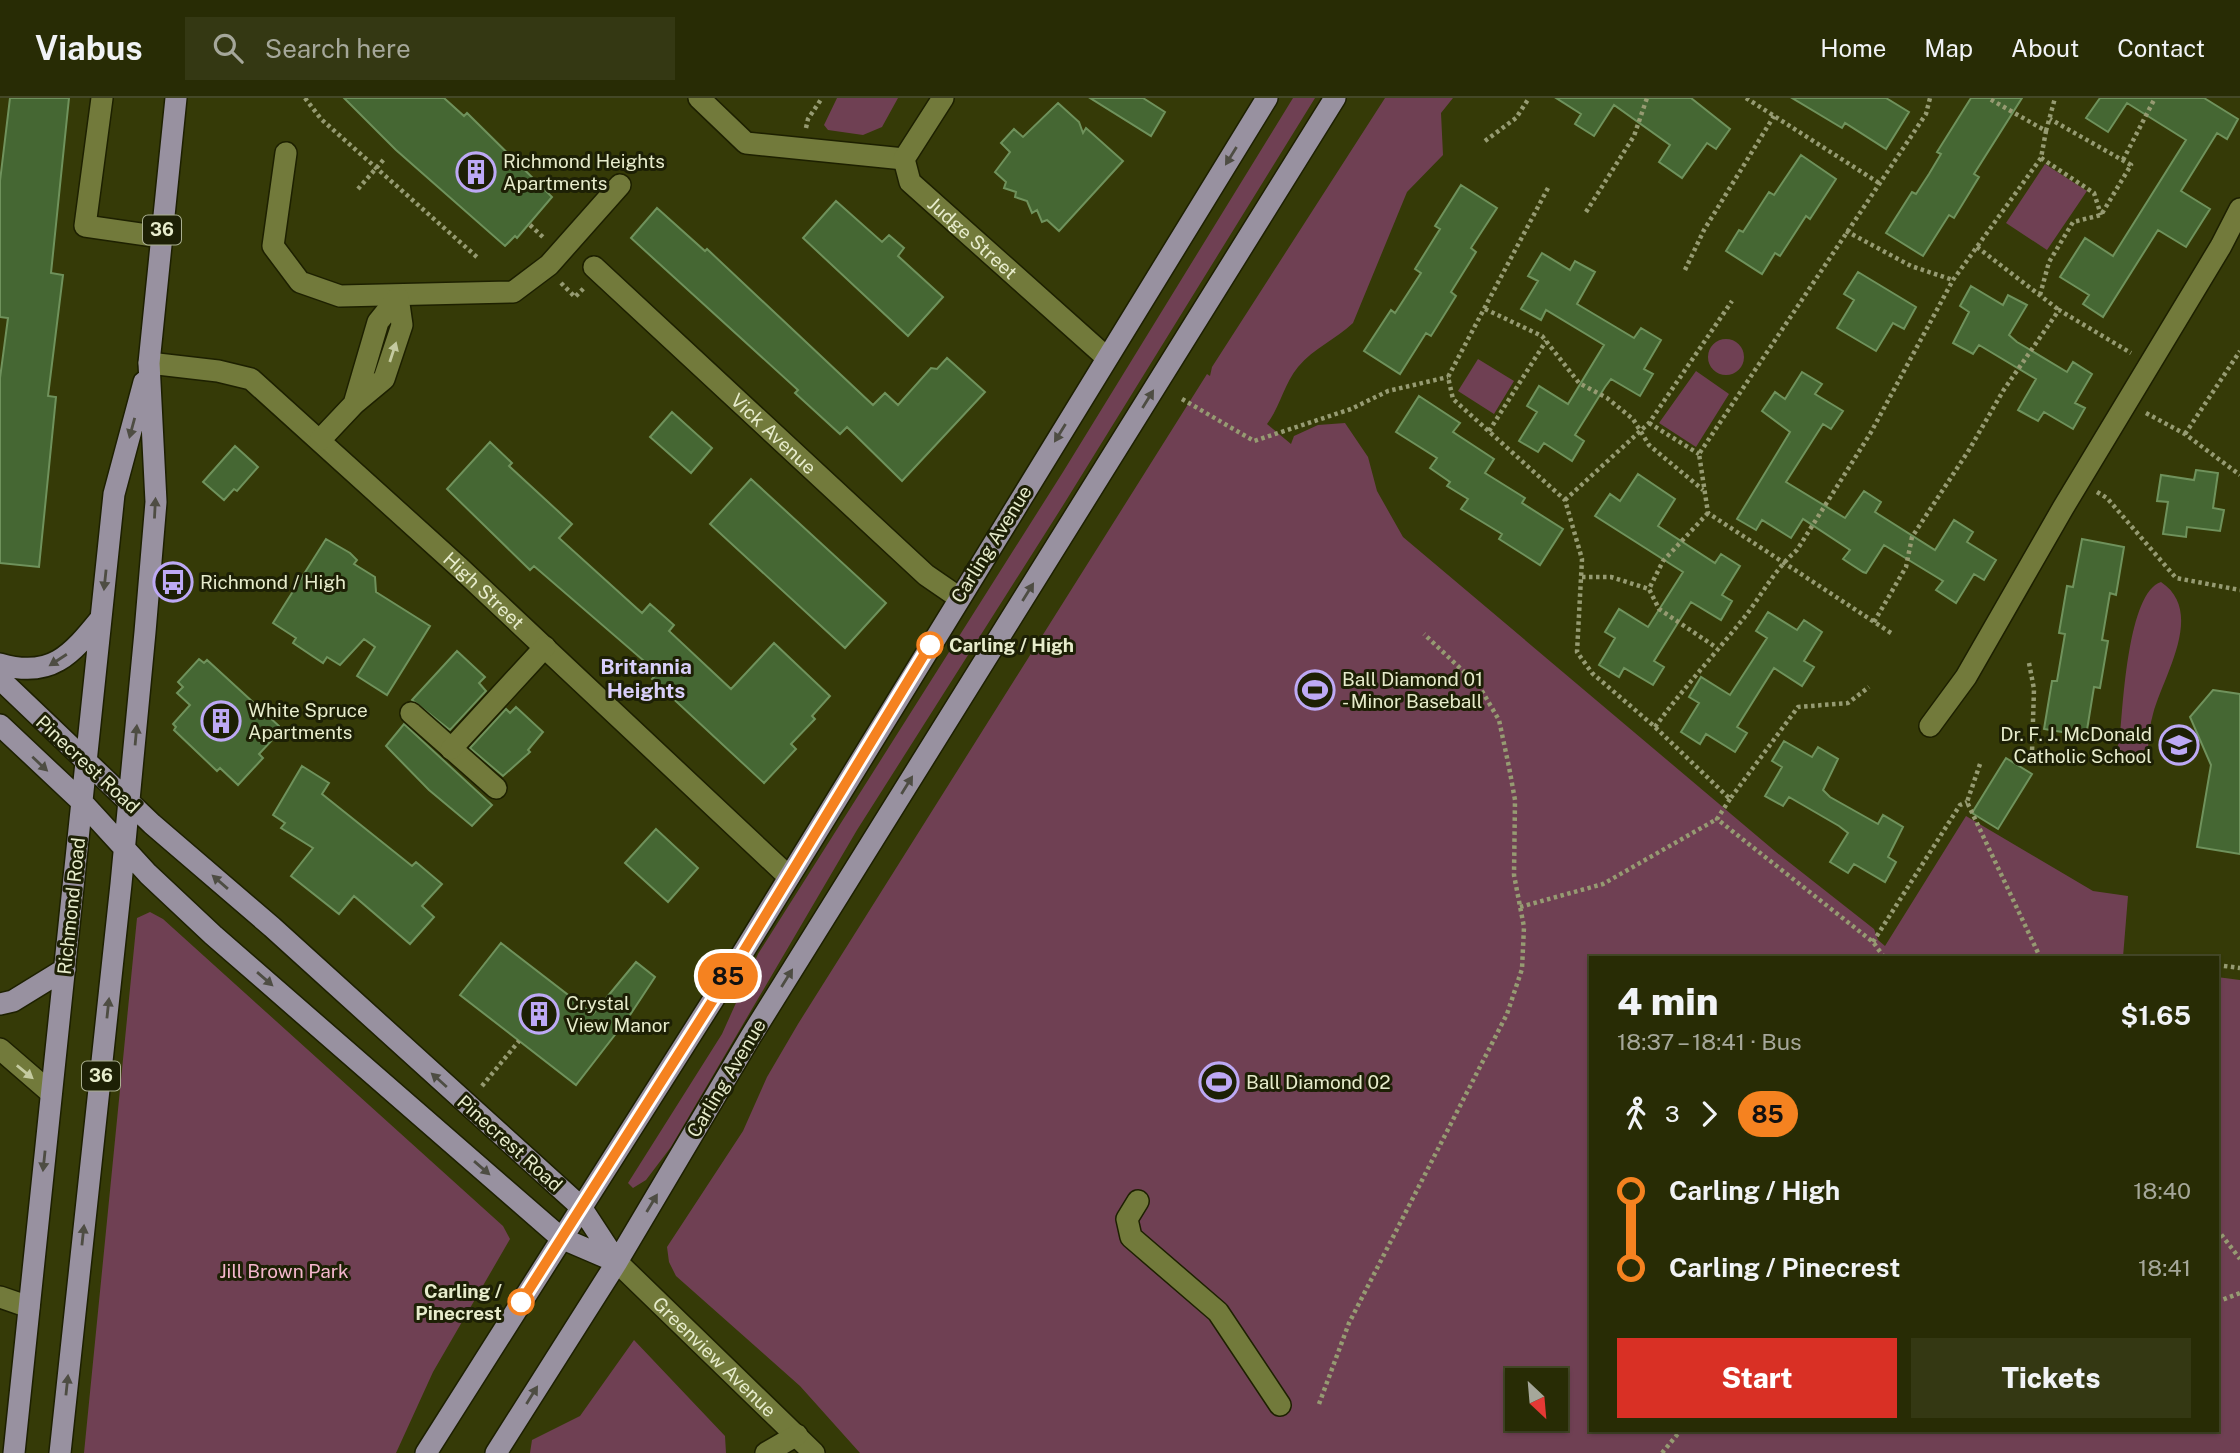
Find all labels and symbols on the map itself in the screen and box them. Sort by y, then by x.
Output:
one-way arrow [1224,146,1237,166]
place label: Richmond Heights Apartments [503,150,665,194]
building icon: Richmond Heights Apartments [455,151,497,193]
street label: Judge Street [923,192,1022,283]
road number: 36 [143,216,181,244]
one-way arrow [389,341,399,362]
street label: Vick Avenue [726,389,821,479]
one-way arrow [1141,389,1154,409]
one-way arrow [126,417,137,439]
one-way arrow [1053,423,1066,443]
street label: Carling Avenue [946,481,1036,607]
one-way arrow [149,497,160,519]
street label: High Street [439,548,529,633]
bus stop icon: Richmond / High [152,561,194,603]
one-way arrow [100,570,111,592]
place label: Richmond / High [200,571,346,593]
one-way arrow [1021,582,1034,602]
marker: Carling / High [917,632,943,658]
place label: Carling / High [949,634,1074,656]
one-way arrow [48,654,68,667]
district label: Britannia Heights [600,654,692,703]
place label: Ball Diamond 01 - Minor Baseball [1342,668,1483,712]
sports icon: Ball Diamond 01 - Minor Baseball [1294,669,1336,711]
place label: White Spruce Apartments [248,699,368,743]
building icon: White Spruce Apartments [200,700,242,742]
street label: Pinecrest Road [32,711,144,817]
place label: Dr. F. J. McDonald Catholic School [2000,723,2152,767]
one-way arrow [130,724,141,746]
school or university icon: Dr. F. J. McDonald Catholic School [2158,724,2200,766]
one-way arrow [31,756,48,772]
one-way arrow [901,776,914,795]
street label: Richmond Road [53,836,89,976]
one-way arrow [212,875,229,890]
line badge: 85 [696,953,760,999]
one-way arrow [781,969,794,988]
one-way arrow [257,971,274,986]
place label: Crystal View Manor [566,992,670,1036]
building icon: Crystal View Manor [518,993,560,1035]
one-way arrow [103,997,114,1019]
street label: Carling Avenue [682,1015,770,1141]
sports icon: Ball Diamond 02 [1198,1061,1240,1103]
road number: 36 [82,1062,120,1091]
one-way arrow [15,1064,33,1079]
place label: Ball Diamond 02 [1246,1071,1391,1093]
one-way arrow [431,1072,448,1088]
street label: Pinecrest Road [453,1090,567,1196]
one-way arrow [39,1150,50,1172]
one-way arrow [474,1160,491,1175]
one-way arrow [645,1194,658,1213]
one-way arrow [78,1223,89,1245]
park label: Jill Brown Park [219,1260,349,1282]
place label: Carling / Pinecrest [415,1280,502,1324]
marker: Carling / Pinecrest [508,1289,534,1315]
street label: Greenview Avenue [648,1292,781,1421]
north arrow [1505,1368,1568,1432]
one-way arrow [62,1374,73,1396]
one-way arrow [526,1386,539,1405]

